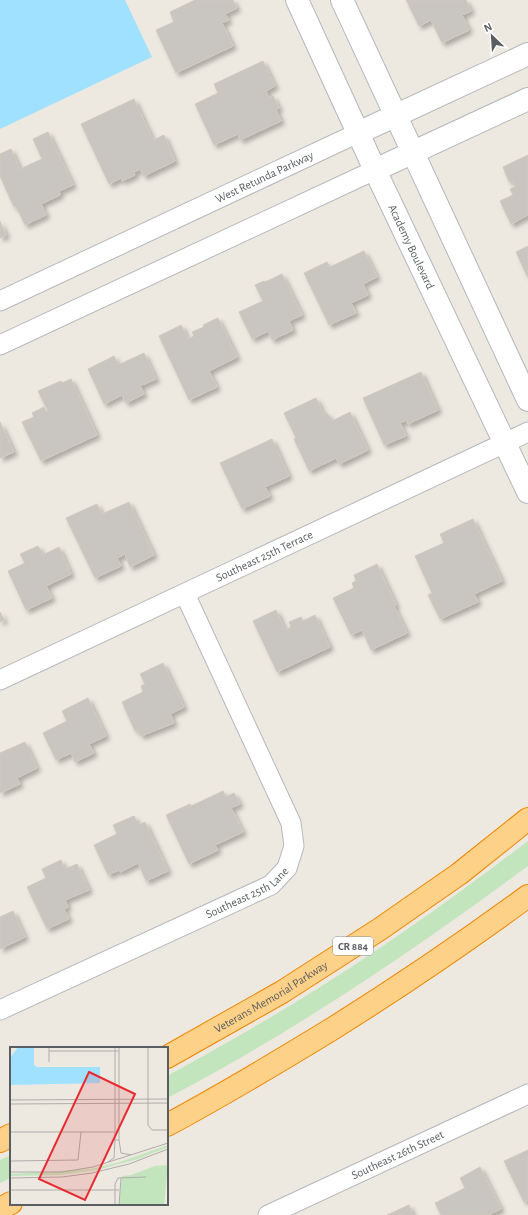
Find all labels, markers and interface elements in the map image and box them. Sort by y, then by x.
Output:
north arrow [472,16,512,56]
text: N [482,21,494,34]
street label: West Retunda Parkway [213,149,316,205]
street label: Academy Boulevard [386,202,437,291]
street label: Southeast 25th Terrace [214,528,315,584]
street label: Southeast 25th Lane [204,865,291,920]
road number: CR 884 [333,937,373,955]
street label: Veterans Memorial Parkway [212,958,330,1035]
inset map [10,1047,168,1205]
street label: Southeast 26th Street [350,1128,446,1181]

